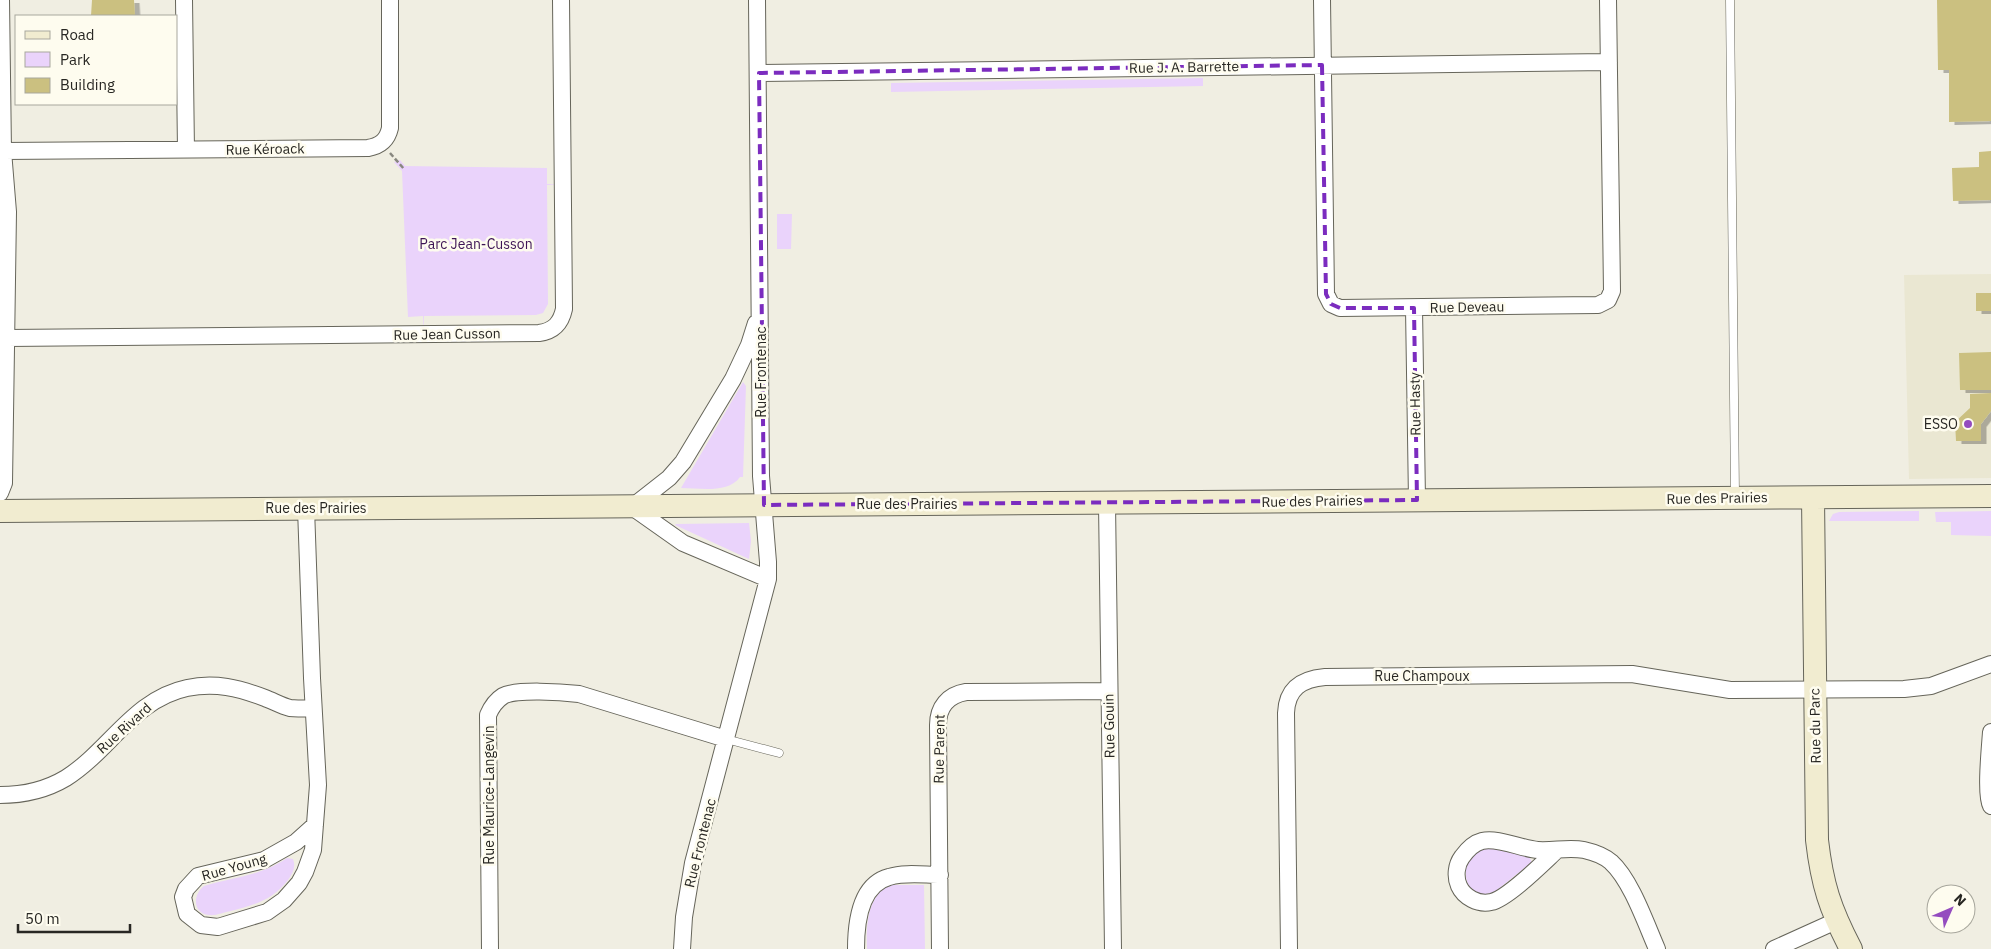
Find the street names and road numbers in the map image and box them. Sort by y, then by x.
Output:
street label: Rue J. A. Barrette [1129,57,1239,77]
street label: Rue Kéroack [225,139,305,159]
street label: Rue Deveau [1429,297,1505,317]
street label: Rue Jean Cusson [393,324,501,344]
street label: Rue Frontenac [752,326,770,418]
street label: Rue Hasty [1405,372,1425,436]
street label: Rue des Prairies [1666,488,1768,508]
street label: Rue des Prairies [1261,491,1363,511]
street label: Rue des Prairies [856,495,958,513]
street label: Rue des Prairies [265,499,367,517]
street label: Rue Champoux [1374,667,1470,685]
street label: Rue du Parc [1805,688,1825,764]
street label: Rue Gouin [1099,693,1119,759]
street label: Rue Rivard [93,699,155,757]
street label: Rue Parent [929,714,949,784]
street label: Rue Maurice-Langevin [480,725,498,865]
street label: Rue Frontenac [680,797,720,889]
street label: Rue Young [199,849,269,885]

